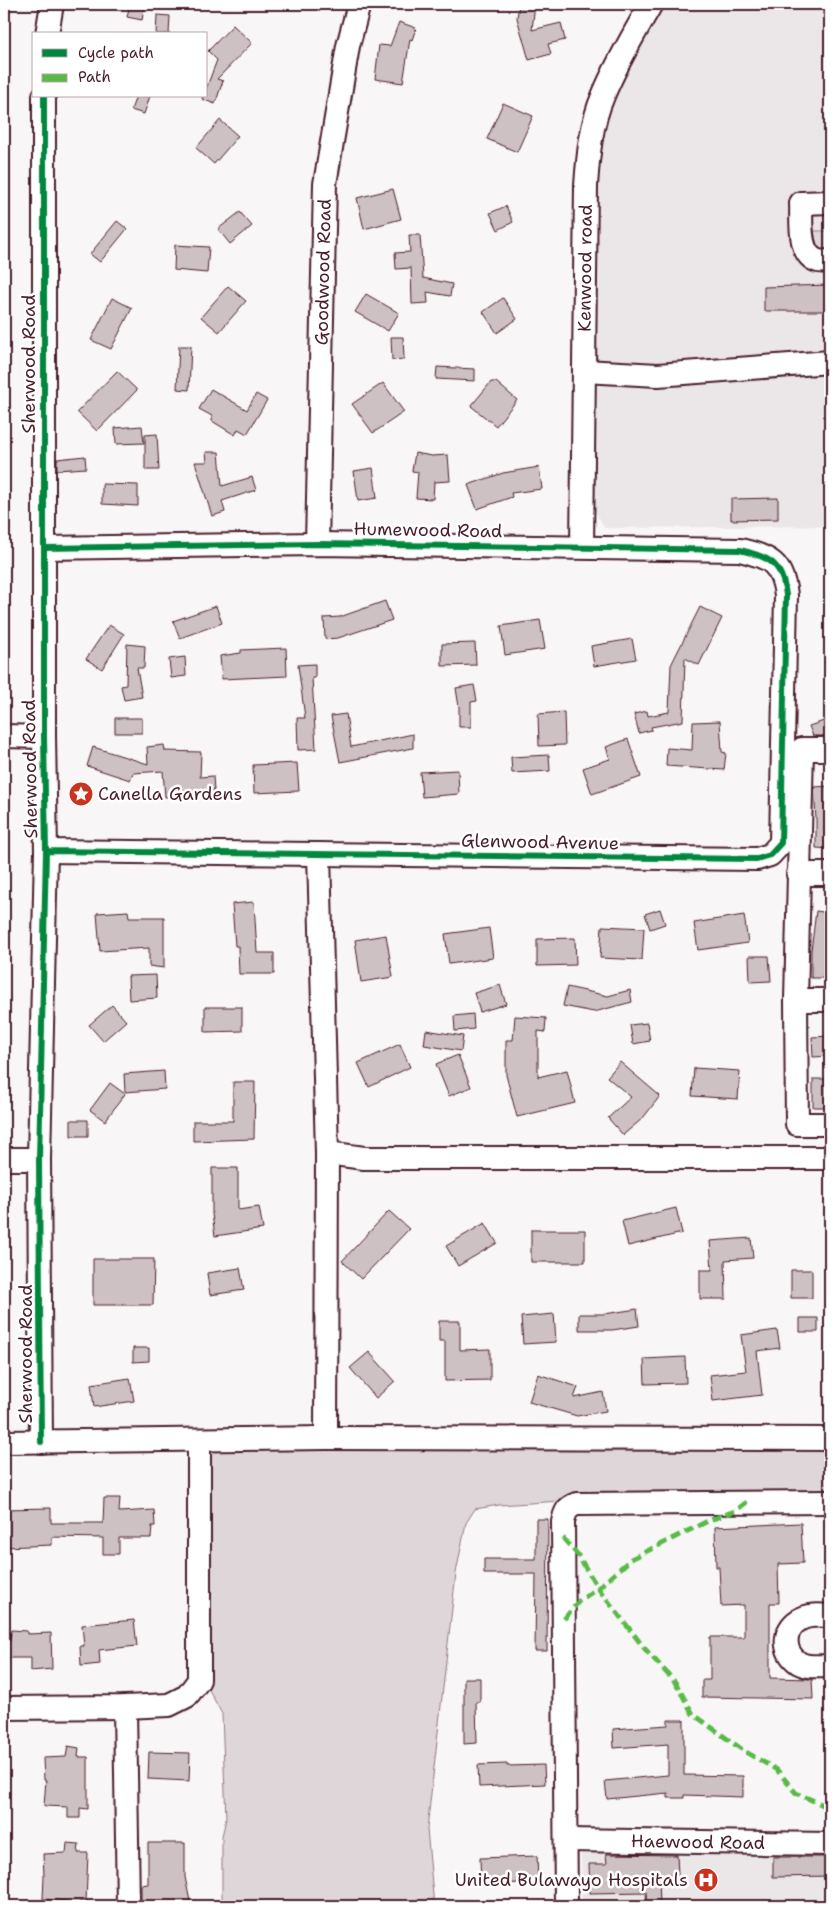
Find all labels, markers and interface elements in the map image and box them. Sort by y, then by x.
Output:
legend [32,32,208,98]
text: Cycle path [78,43,154,63]
text: Path [78,67,111,87]
street label: Goodwood Road [309,198,337,346]
street label: Kenwood road [572,204,598,332]
street label: Sherwood Road [17,294,41,434]
street label: Humewood Road [353,517,503,543]
street label: Sherwood Road [17,699,43,839]
place icon: Canella Gardens [68,781,94,807]
place label: Canella Gardens [98,782,242,806]
street label: Glenwood Avenue [461,829,619,855]
street label: Sherwood Road [14,1284,38,1424]
street label: Haewood Road [631,1829,765,1855]
hospital icon: United Bulawayo Hospitals [693,1867,719,1893]
place label: United Bulawayo Hospitals [455,1868,688,1892]

